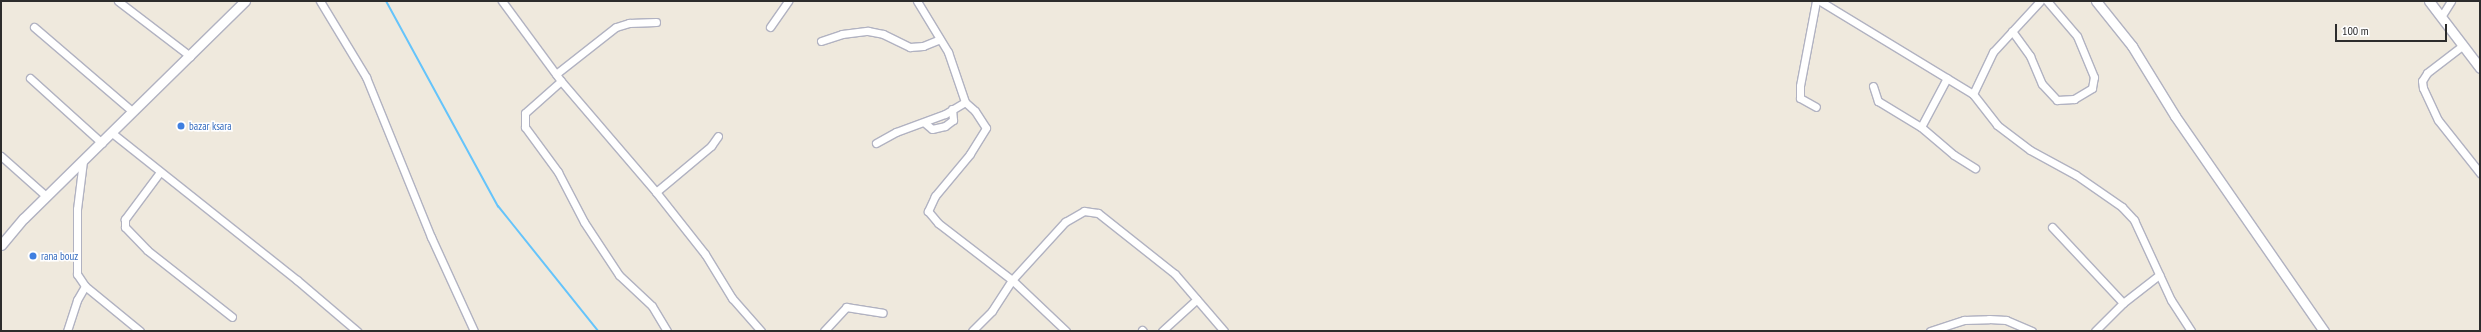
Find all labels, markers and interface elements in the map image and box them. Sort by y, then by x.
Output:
scale bar [2337,16,2449,42]
text: 100 m [2342,23,2369,38]
place label: bazar ksara [189,119,232,133]
marker: bazar ksara [176,121,186,131]
place label: rana bouz [41,249,78,263]
marker: rana bouz [28,251,38,261]

